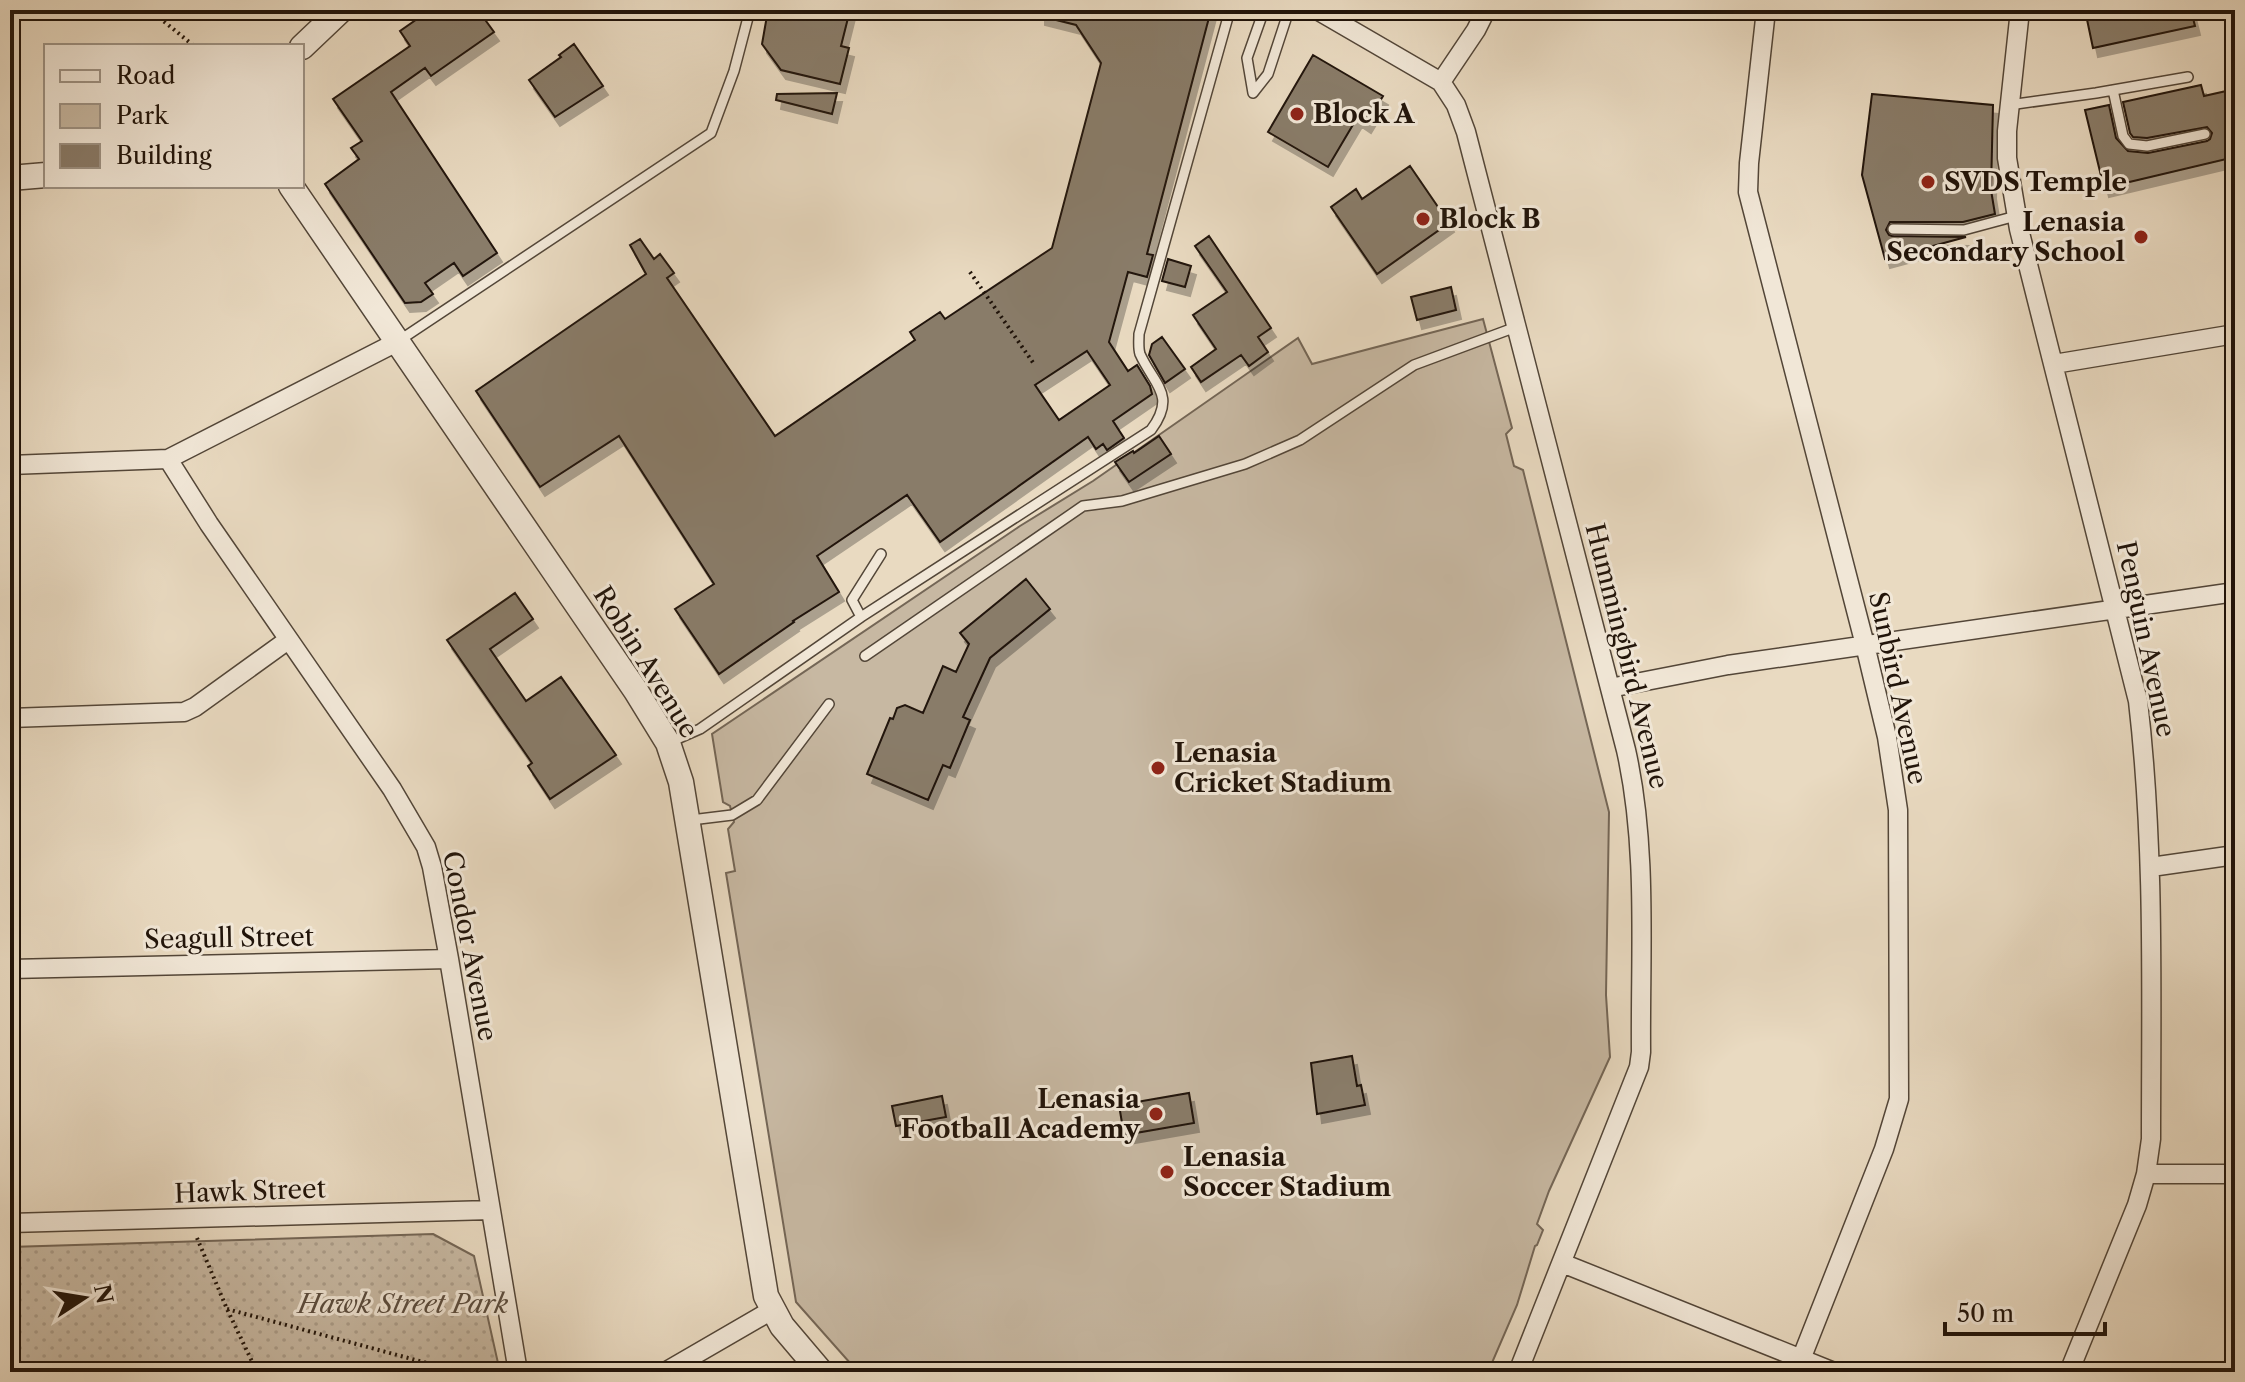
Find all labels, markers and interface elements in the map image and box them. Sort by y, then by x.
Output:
legend [44,44,304,188]
text: Road [116,61,176,90]
place label: Block A [1313,98,1415,130]
text: Park [116,101,169,130]
marker: Block A [1288,105,1306,123]
text: Building [116,141,212,170]
place label: SVDS Temple [1944,166,2127,198]
marker: SVDS Temple [1919,173,1937,191]
place label: Block B [1439,203,1541,235]
place label: Lenasia Secondary School [1886,206,2126,268]
marker: Block B [1414,210,1432,228]
marker: Lenasia Secondary School [2132,228,2150,246]
street label: Hummingbird Avenue [1579,520,1675,792]
street label: Penguin Avenue [2110,538,2182,740]
street label: Robin Avenue [587,580,705,744]
street label: Sunbird Avenue [1862,589,1934,787]
place label: Lenasia Cricket Stadium [1174,737,1392,799]
marker: Lenasia Cricket Stadium [1149,759,1167,777]
street label: Condor Avenue [436,848,504,1044]
street label: Seagull Street [144,921,315,955]
place label: Lenasia Football Academy [901,1083,1141,1145]
marker: Lenasia Football Academy [1147,1105,1165,1123]
place label: Lenasia Soccer Stadium [1183,1141,1391,1203]
marker: Lenasia Soccer Stadium [1158,1163,1176,1181]
street label: Hawk Street [174,1172,327,1210]
north arrow [44,1258,124,1338]
text: N [88,1282,118,1306]
scale bar [1945,1286,2105,1336]
park label: Hawk Street Park [296,1288,509,1320]
text: 50 m [1957,1299,2014,1328]

